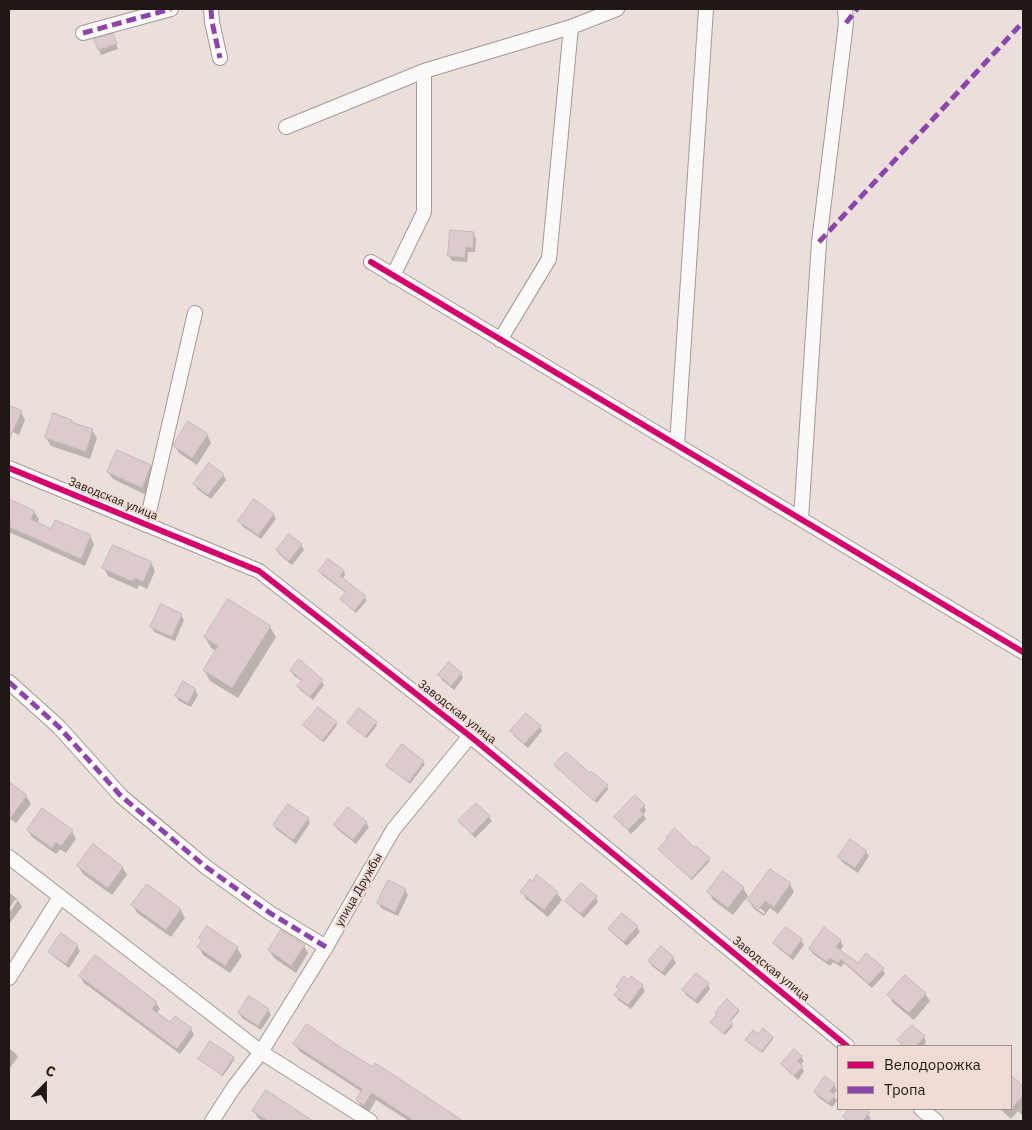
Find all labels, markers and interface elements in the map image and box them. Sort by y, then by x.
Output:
street label: Заводская улица [66,474,160,524]
street label: Заводская улица [415,677,499,747]
street label: улица Дружбы [332,851,386,929]
street label: Заводская улица [729,933,813,1005]
legend [837,1045,1012,1110]
text: Велодорожка [884,1055,981,1074]
north arrow [20,1060,70,1110]
text: С [43,1061,58,1081]
text: Тропа [884,1080,926,1099]

